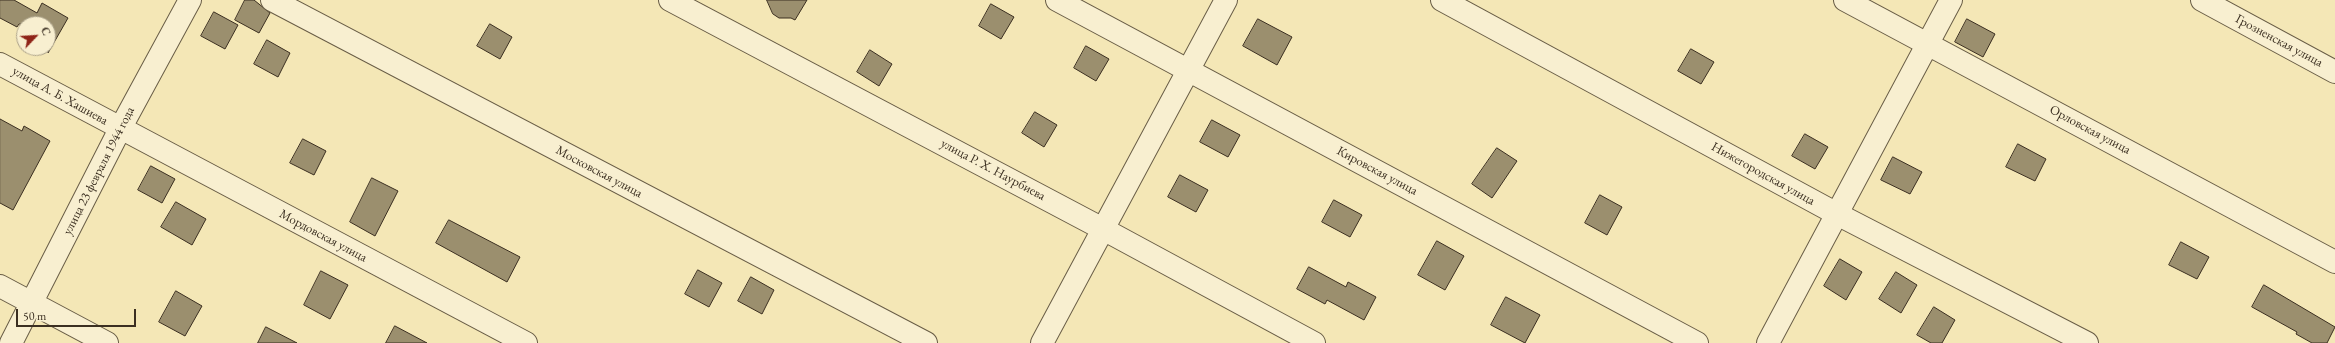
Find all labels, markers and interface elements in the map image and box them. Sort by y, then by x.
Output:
street label: Грозненская улица [2232,11,2326,71]
north arrow [16,16,56,56]
text: С [38,25,54,38]
street label: улица А. Б. Хашиева [10,63,110,129]
street label: Орловская улица [2047,102,2133,158]
street label: улица 23 февраля 1944 года [60,104,138,238]
street label: улица Р. Х. Наурбиева [938,136,1048,204]
street label: Нижегородская улица [1708,139,1818,209]
street label: Московская улица [553,143,645,201]
street label: Кировская улица [1334,143,1420,199]
street label: Мордовская улица [276,206,370,266]
scale bar [18,301,138,327]
text: 50 m [23,308,46,324]

